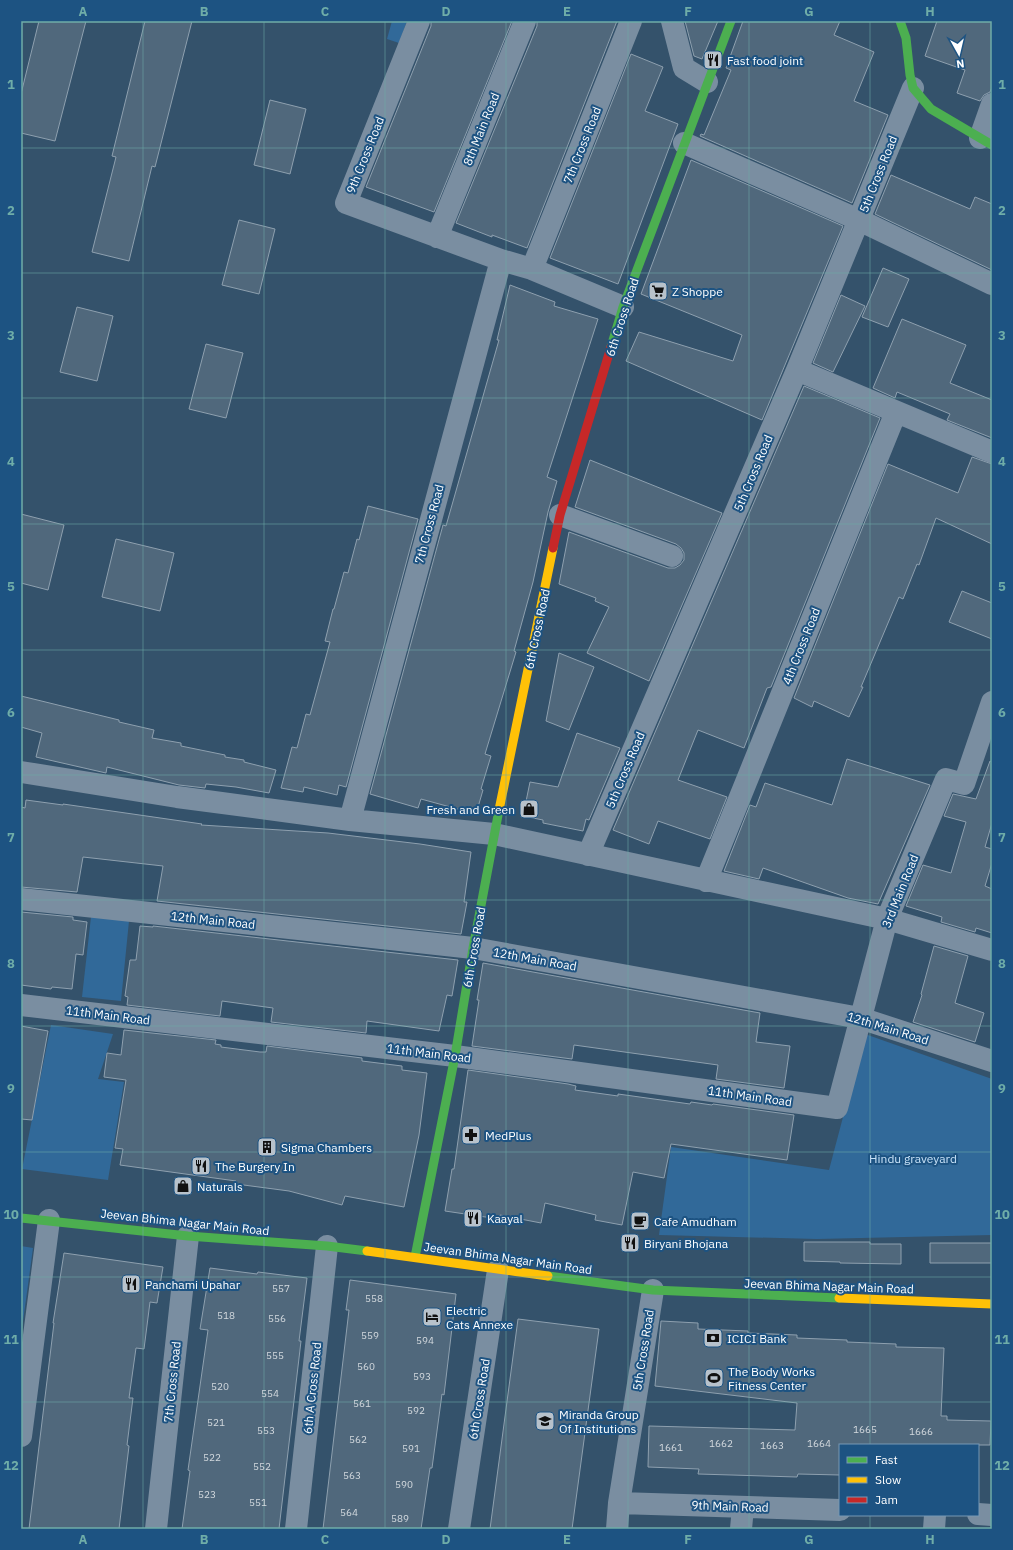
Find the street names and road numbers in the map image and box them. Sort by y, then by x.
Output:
street label: 8th Main Road [460,90,502,168]
street label: 7th Cross Road [560,104,604,186]
street label: 9th Cross Road [343,114,387,196]
street label: 5th Cross Road [856,133,900,215]
street label: 6th Cross Road [602,276,642,358]
street label: 5th Cross Road [730,433,776,513]
street label: 7th Cross Road [411,483,447,565]
street label: 6th Cross Road [521,588,553,670]
street label: 4th Cross Road [779,605,823,687]
street label: 5th Cross Road [602,730,648,810]
street label: 3rd Main Road [878,852,922,930]
street label: 6th Cross Road [460,906,488,988]
street label: 12th Main Road [170,908,256,932]
street label: 12th Main Road [492,944,578,974]
street label: 11th Main Road [65,1002,151,1028]
street label: 12th Main Road [845,1008,931,1048]
street label: 11th Main Road [386,1040,472,1066]
street label: 11th Main Road [707,1083,793,1109]
street label: Jeevan Bhima Nagar Main Road [100,1206,270,1238]
street label: Jeevan Bhima Nagar Main Road [423,1239,593,1277]
street label: Jeevan Bhima Nagar Main Road [744,1276,914,1296]
street label: 5th Cross Road [629,1309,657,1391]
street label: 7th Cross Road [160,1341,184,1423]
street label: 6th A Cross Road [300,1341,324,1435]
street label: 6th Cross Road [465,1358,493,1440]
street label: 9th Main Road [691,1497,769,1515]

